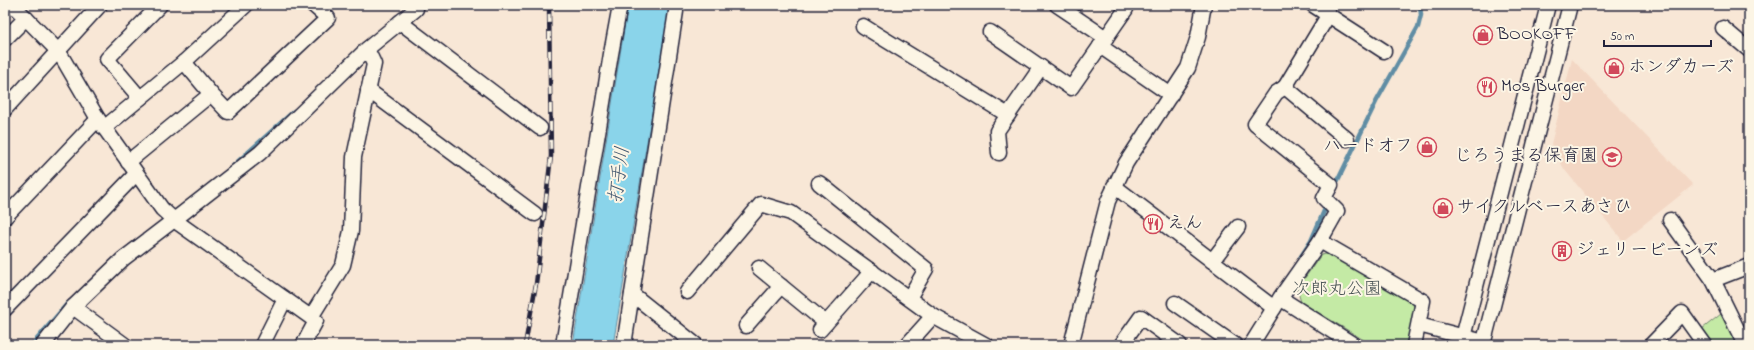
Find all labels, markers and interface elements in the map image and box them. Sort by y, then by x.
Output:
place label: BOOKOFF [1496,22,1577,48]
scale bar [1604,22,1711,48]
shop icon: BOOKOFF [1472,24,1494,46]
text: 50 m [1610,28,1634,46]
place label: ホンダカーズ [1628,55,1734,81]
shop icon: ホンダカーズ [1603,57,1625,79]
place label: Mos Burger [1501,74,1585,101]
restaurant icon: Mos Burger [1476,76,1498,98]
place label: ハードオフ [1323,134,1413,160]
shop icon: ハードオフ [1416,136,1438,158]
place label: じろうまる保育園 [1454,144,1598,170]
water label: 打手川 [603,145,637,205]
school or university icon: じろうまる保育園 [1601,146,1623,168]
place label: サイクルベースあさひ [1457,195,1632,221]
shop icon: サイクルベースあさひ [1432,197,1454,219]
place label: えん [1167,211,1203,237]
restaurant icon: えん [1142,213,1164,235]
place label: ジェリービーンズ [1576,238,1718,264]
building icon: ジェリービーンズ [1551,240,1573,262]
park label: 次郎丸公園 [1292,277,1382,303]

